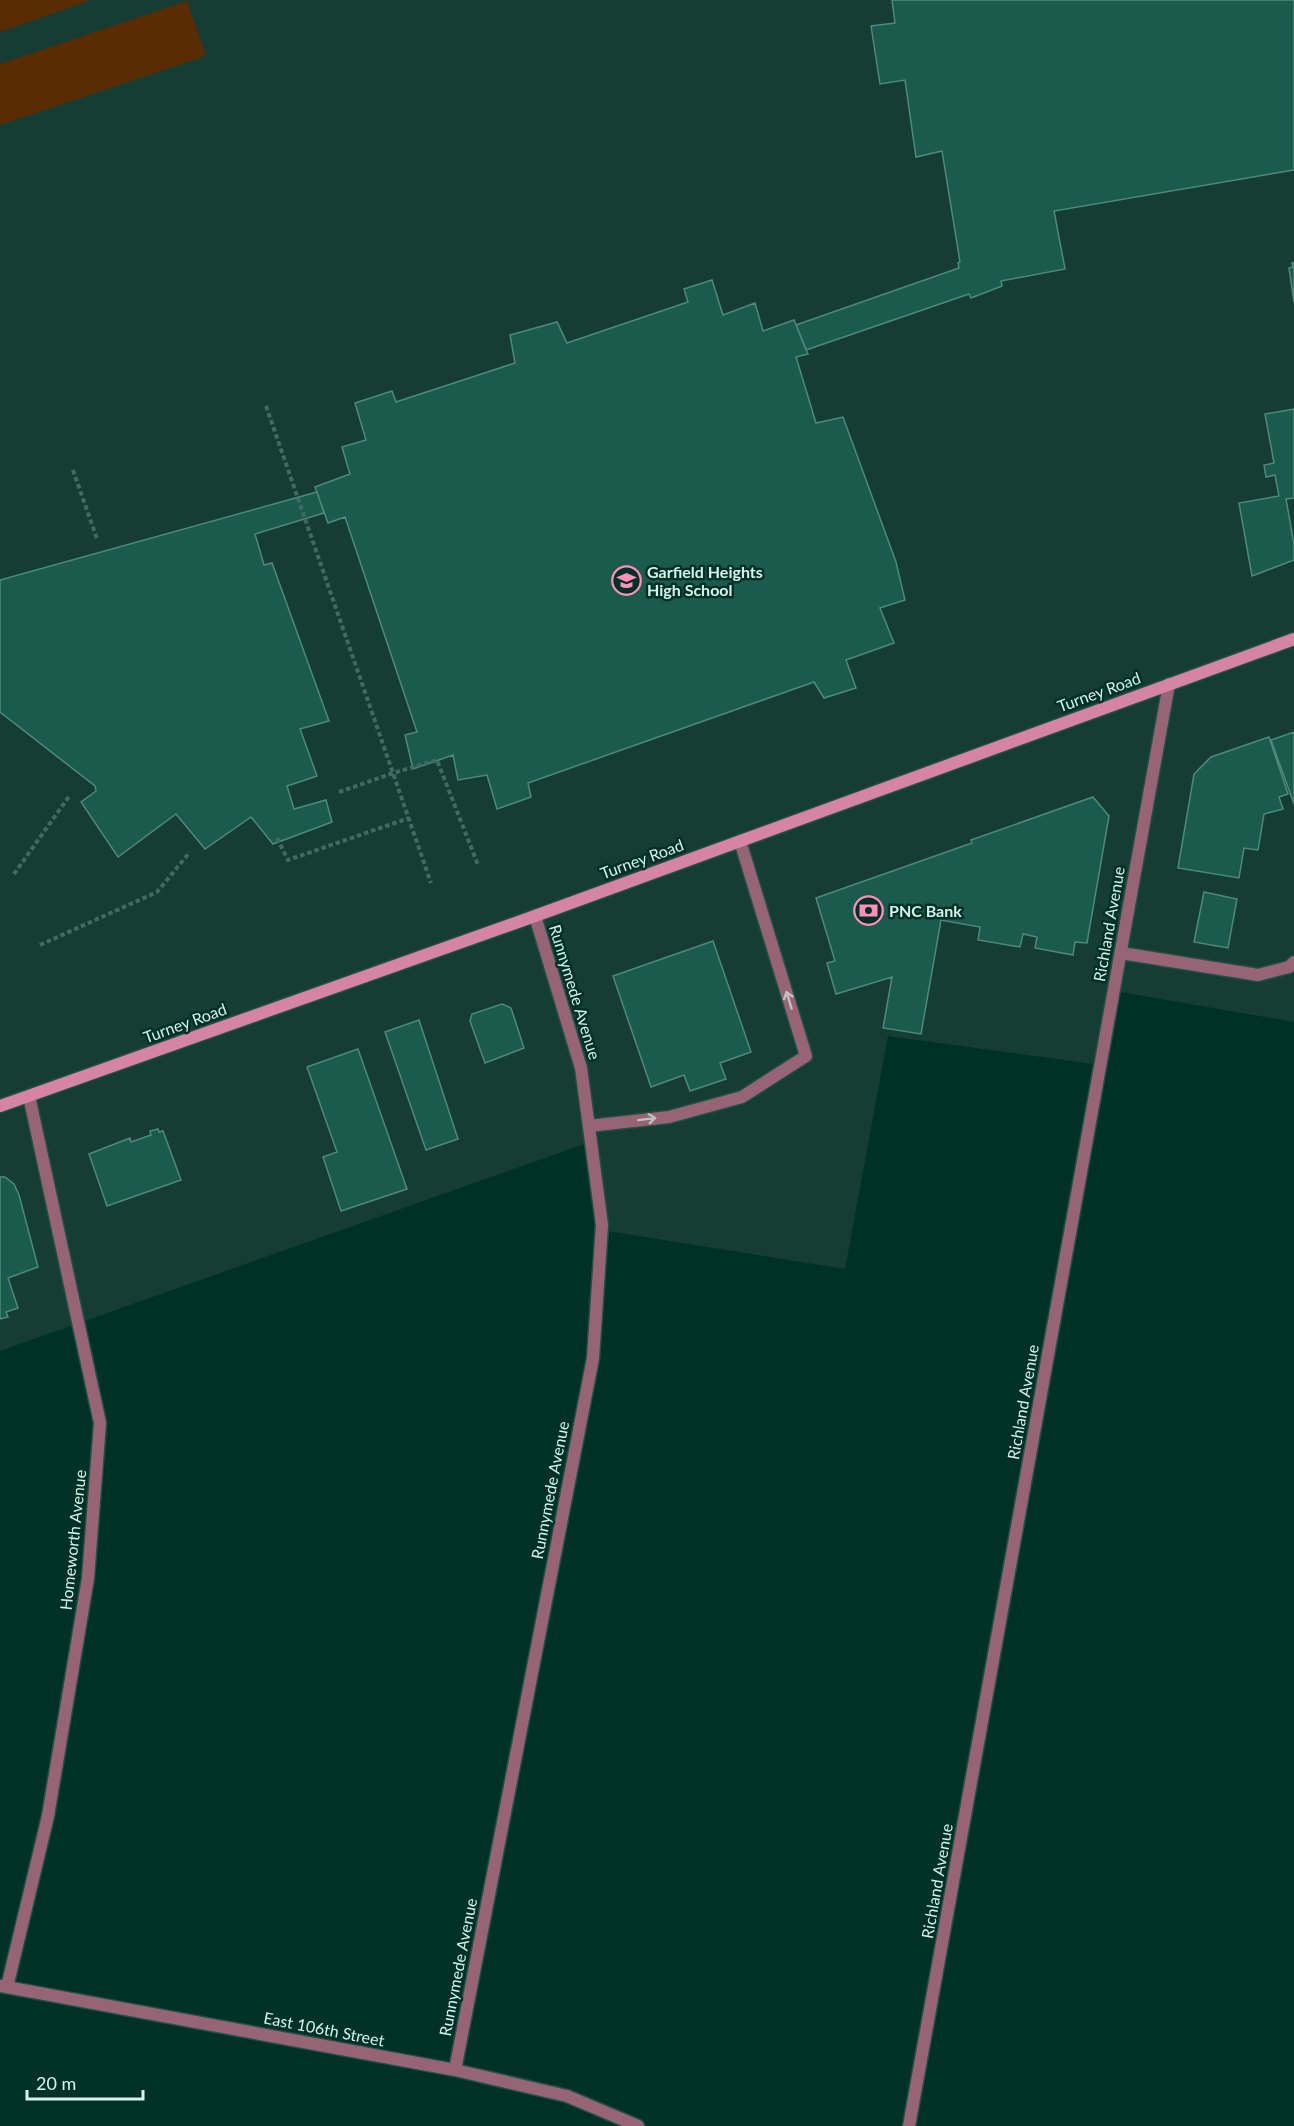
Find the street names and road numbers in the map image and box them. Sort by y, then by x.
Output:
street label: Turney Road [1055,668,1143,715]
street label: Turney Road [598,835,686,882]
street label: Richland Avenue [1089,865,1128,983]
street label: Runnymede Avenue [546,922,605,1062]
street label: Turney Road [141,999,229,1046]
street label: Richland Avenue [1003,1343,1042,1461]
street label: Runnymede Avenue [527,1419,572,1560]
street label: Homeworth Avenue [56,1469,89,1611]
street label: Richland Avenue [917,1822,956,1940]
street label: Runnymede Avenue [435,1896,480,2037]
street label: East 106th Street [262,2007,386,2050]

